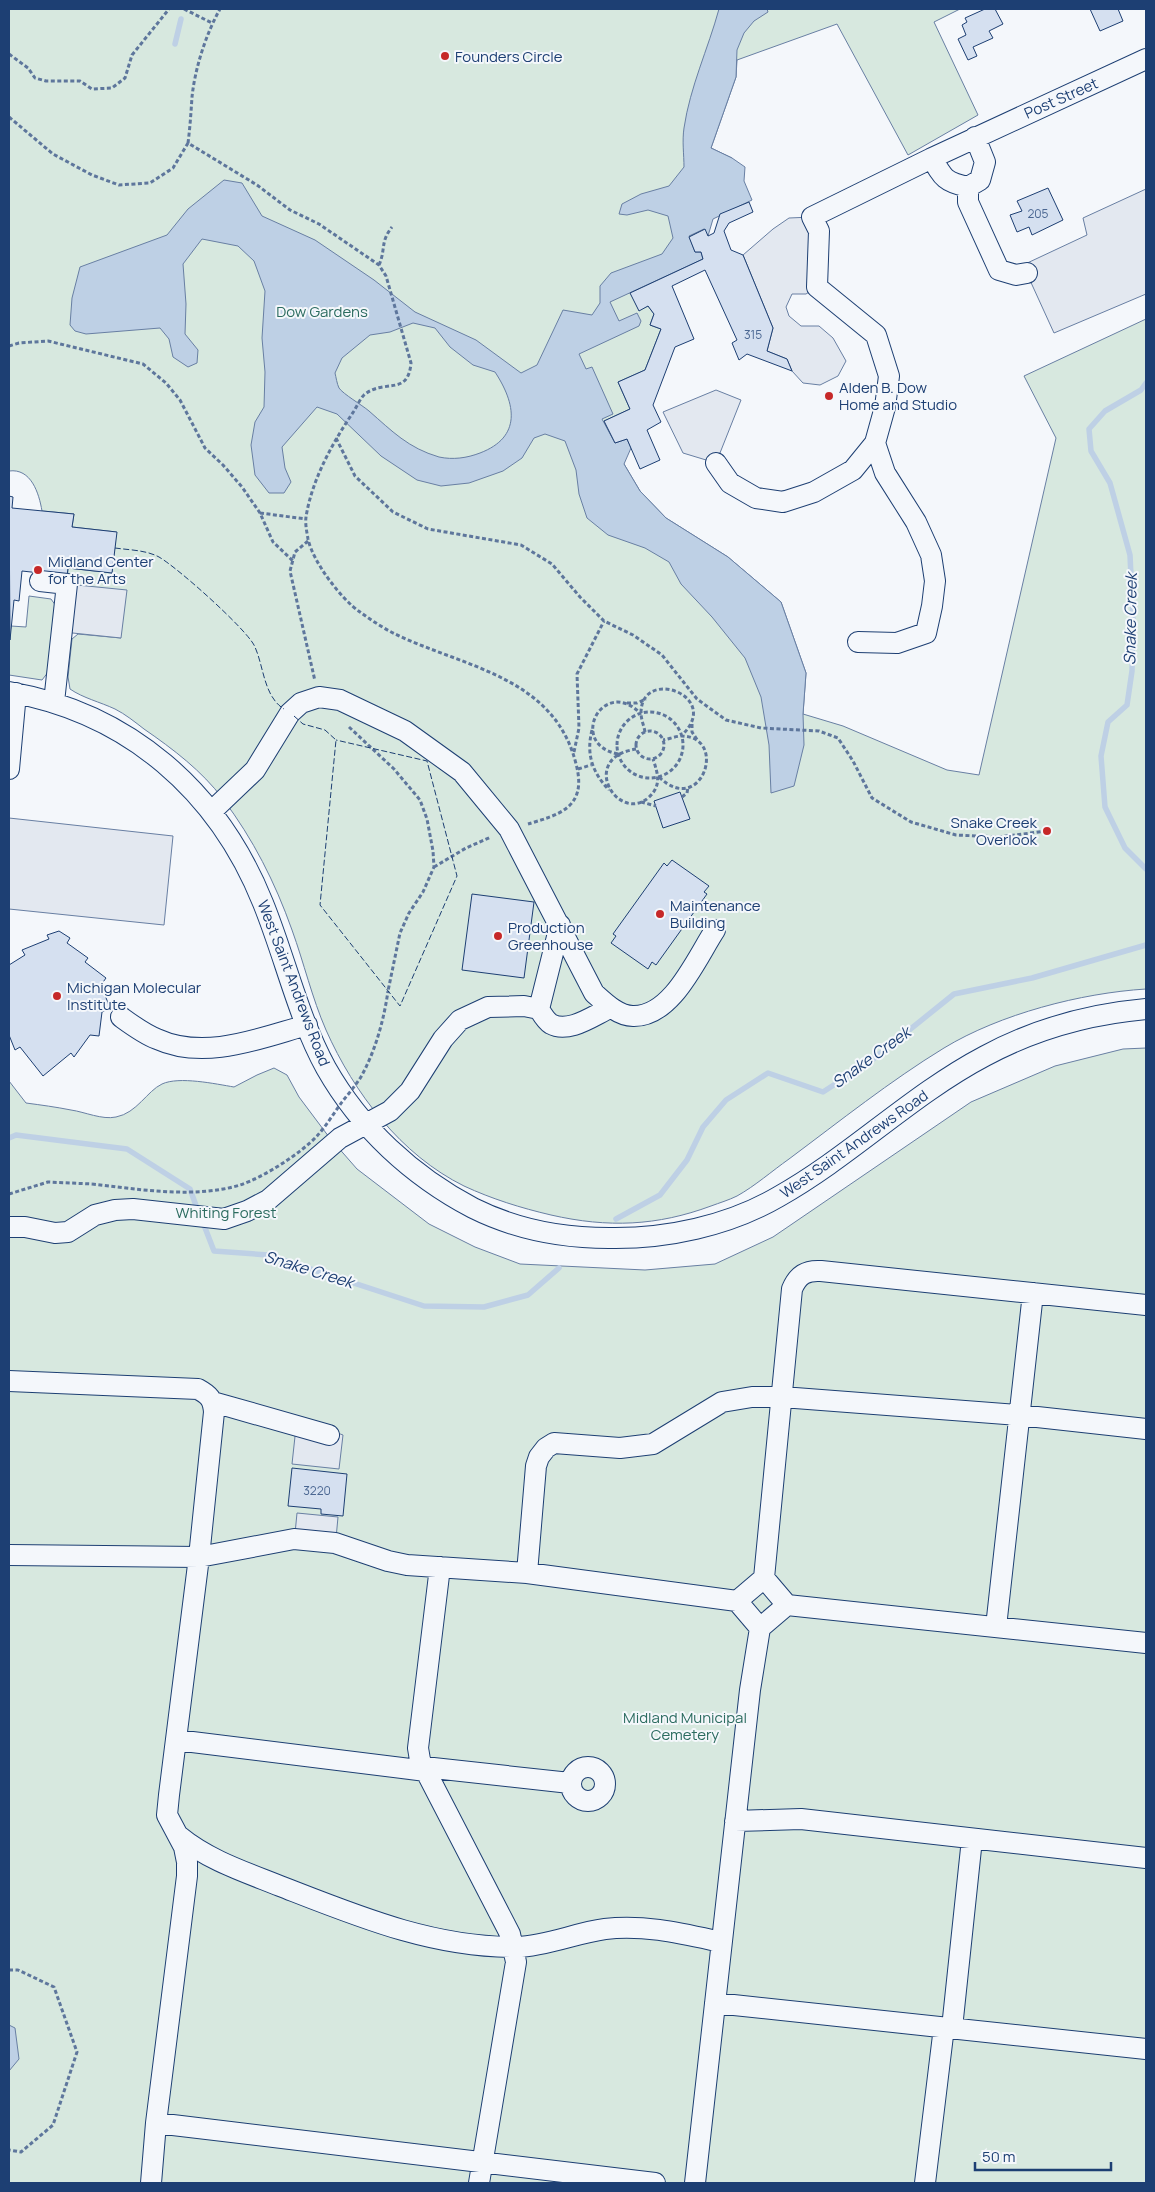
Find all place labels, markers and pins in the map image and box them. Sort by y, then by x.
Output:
place label: Founders Circle [455,46,563,67]
marker: Founders Circle [439,50,451,62]
place label: Alden B. Dow Home and Studio [839,377,957,415]
marker: Alden B. Dow Home and Studio [823,390,835,402]
place label: Midland Center for the Arts [48,551,154,589]
marker: Midland Center for the Arts [32,564,44,576]
place label: Snake Creek Overlook [950,812,1038,850]
marker: Snake Creek Overlook [1041,825,1053,837]
place label: Maintenance Building [670,895,761,933]
marker: Maintenance Building [654,908,666,920]
place label: Production Greenhouse [508,917,594,955]
marker: Production Greenhouse [492,930,504,942]
place label: Michigan Molecular Institute [67,977,202,1015]
marker: Michigan Molecular Institute [51,990,63,1002]

